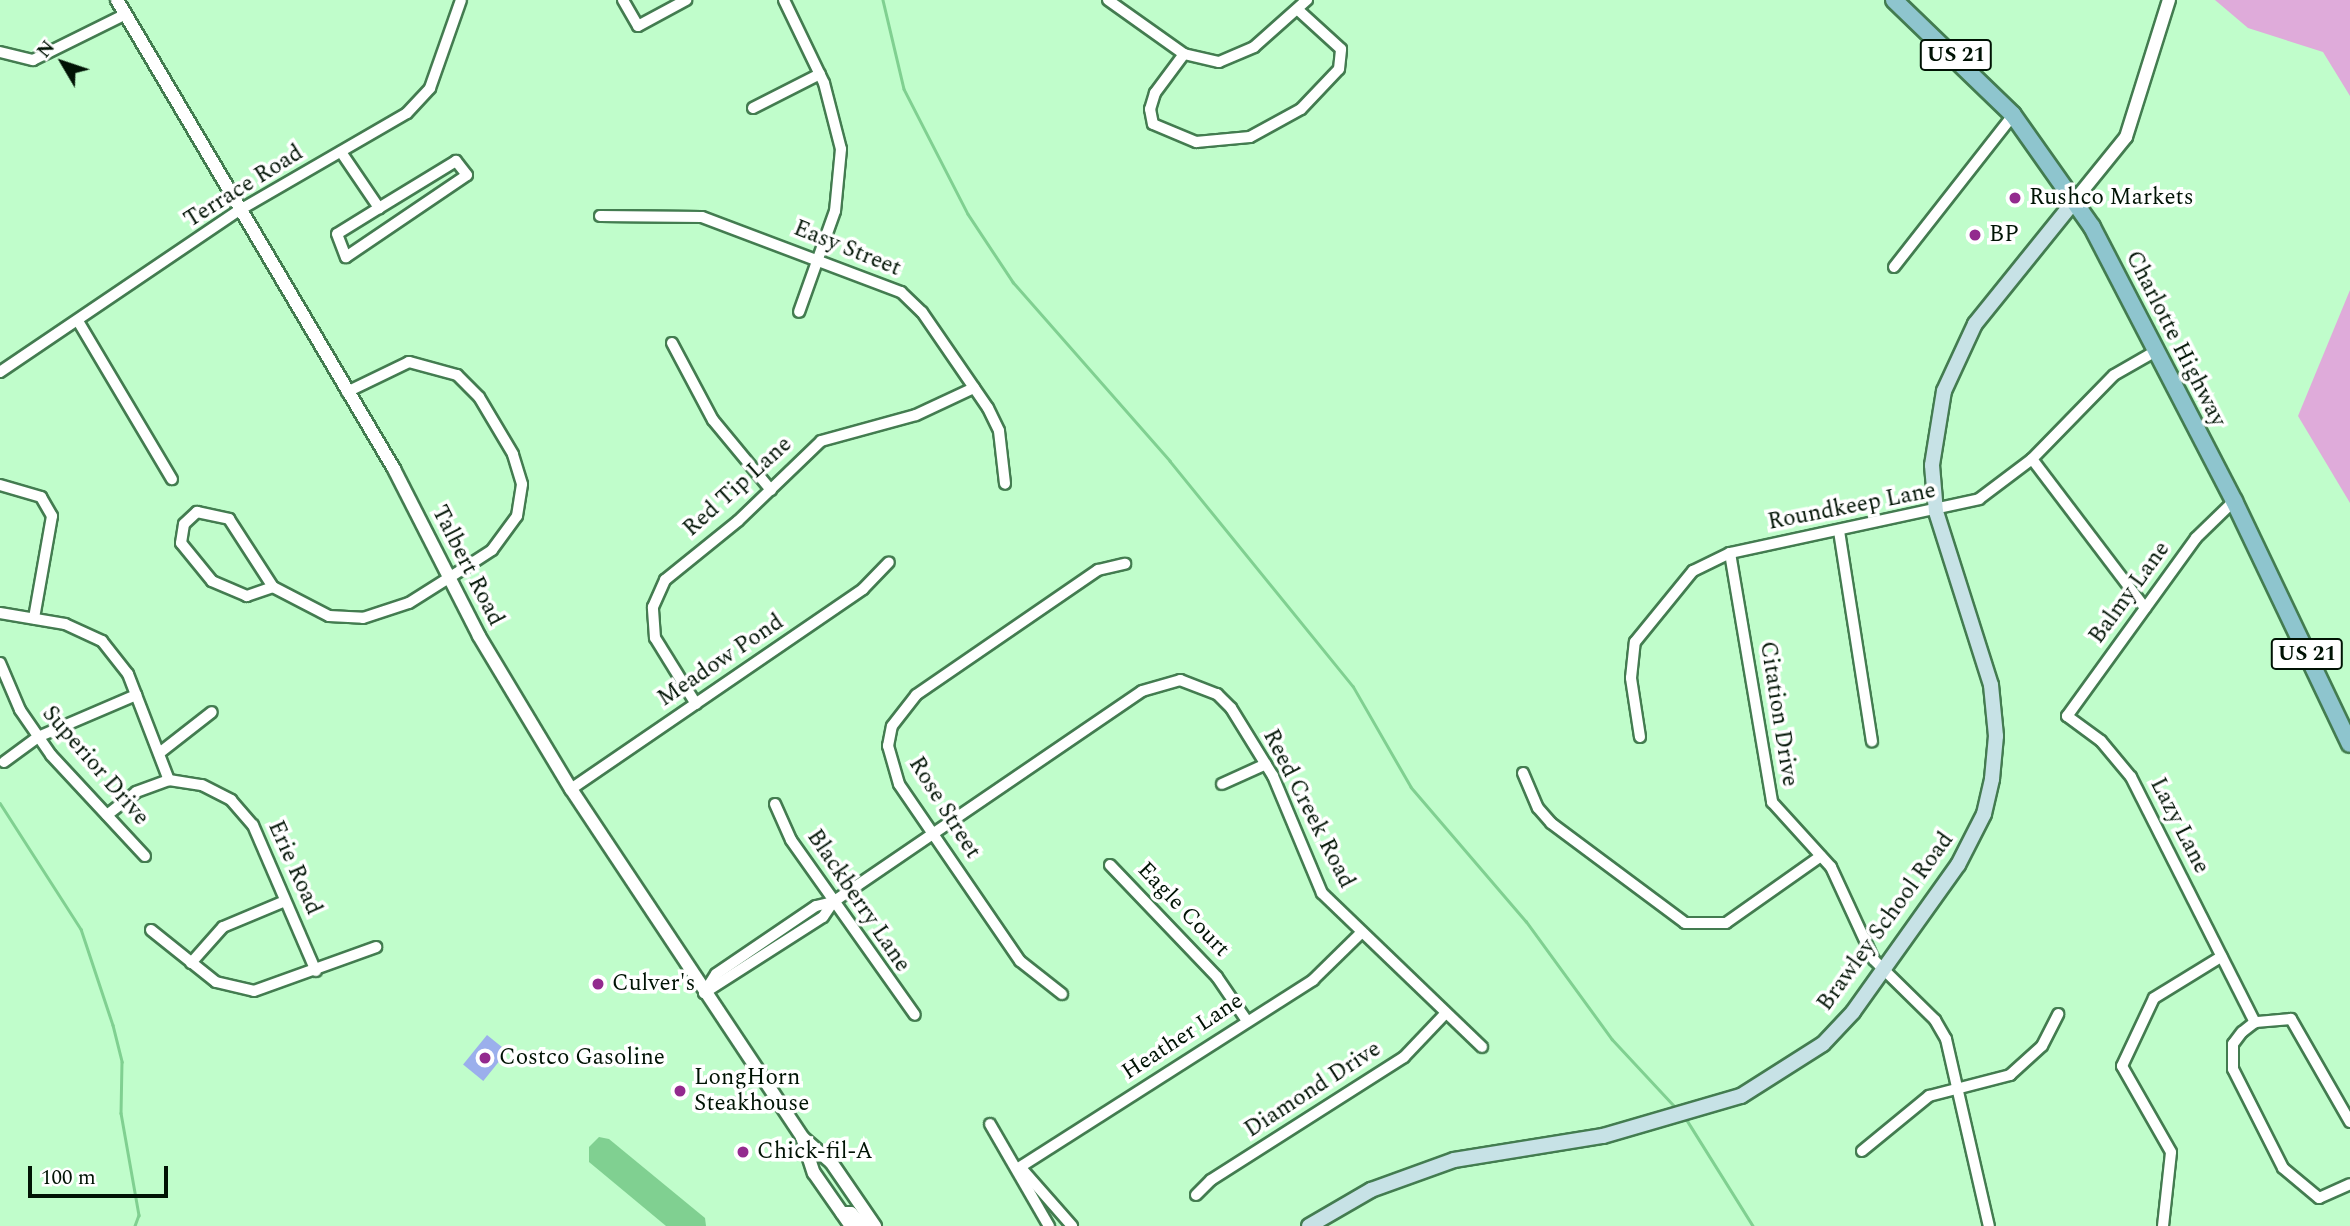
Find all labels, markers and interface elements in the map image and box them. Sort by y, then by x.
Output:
north arrow [28,28,98,98]
text: N [30,34,62,65]
road number: US 21 [1919,38,1993,72]
street label: Terrace Road [179,140,309,234]
place label: Rushco Markets [2029,184,2194,212]
marker: Rushco Markets [2007,190,2023,206]
street label: Easy Street [789,215,905,283]
place label: BP [1989,221,2019,249]
marker: BP [1967,227,1983,243]
street label: Charlotte Highway [2119,247,2231,431]
street label: Red Tip Lane [678,431,798,543]
street label: Roundkeep Lane [1766,477,1938,537]
street label: Talbert Road [425,501,509,631]
street label: Balmy Lane [2084,536,2176,650]
street label: Meadow Pond [653,609,789,713]
road number: US 21 [2270,636,2344,672]
street label: Citation Drive [1753,639,1803,789]
street label: Superior Drive [36,701,154,831]
street label: Reed Creek Road [1256,725,1360,893]
street label: Rose Street [902,752,986,864]
street label: Lazy Lane [2143,774,2215,878]
street label: Erie Road [261,817,327,919]
street label: Blackberry Lane [800,825,916,977]
street label: Brawley School Road [1812,827,1960,1017]
street label: Eagle Court [1131,857,1235,963]
place label: Culver's [612,970,695,998]
marker: Culver's [590,976,606,992]
street label: Heather Lane [1117,988,1249,1086]
street label: Diamond Drive [1240,1036,1386,1144]
place label: Costco Gasoline [499,1044,665,1072]
marker: Costco Gasoline [477,1050,493,1066]
place label: LongHorn Steakhouse [694,1064,809,1118]
marker: LongHorn Steakhouse [672,1083,688,1099]
place label: Chick-fil-A [757,1138,873,1166]
marker: Chick-fil-A [735,1144,751,1160]
scale bar [32,1152,172,1196]
text: 100 m [41,1162,96,1194]

